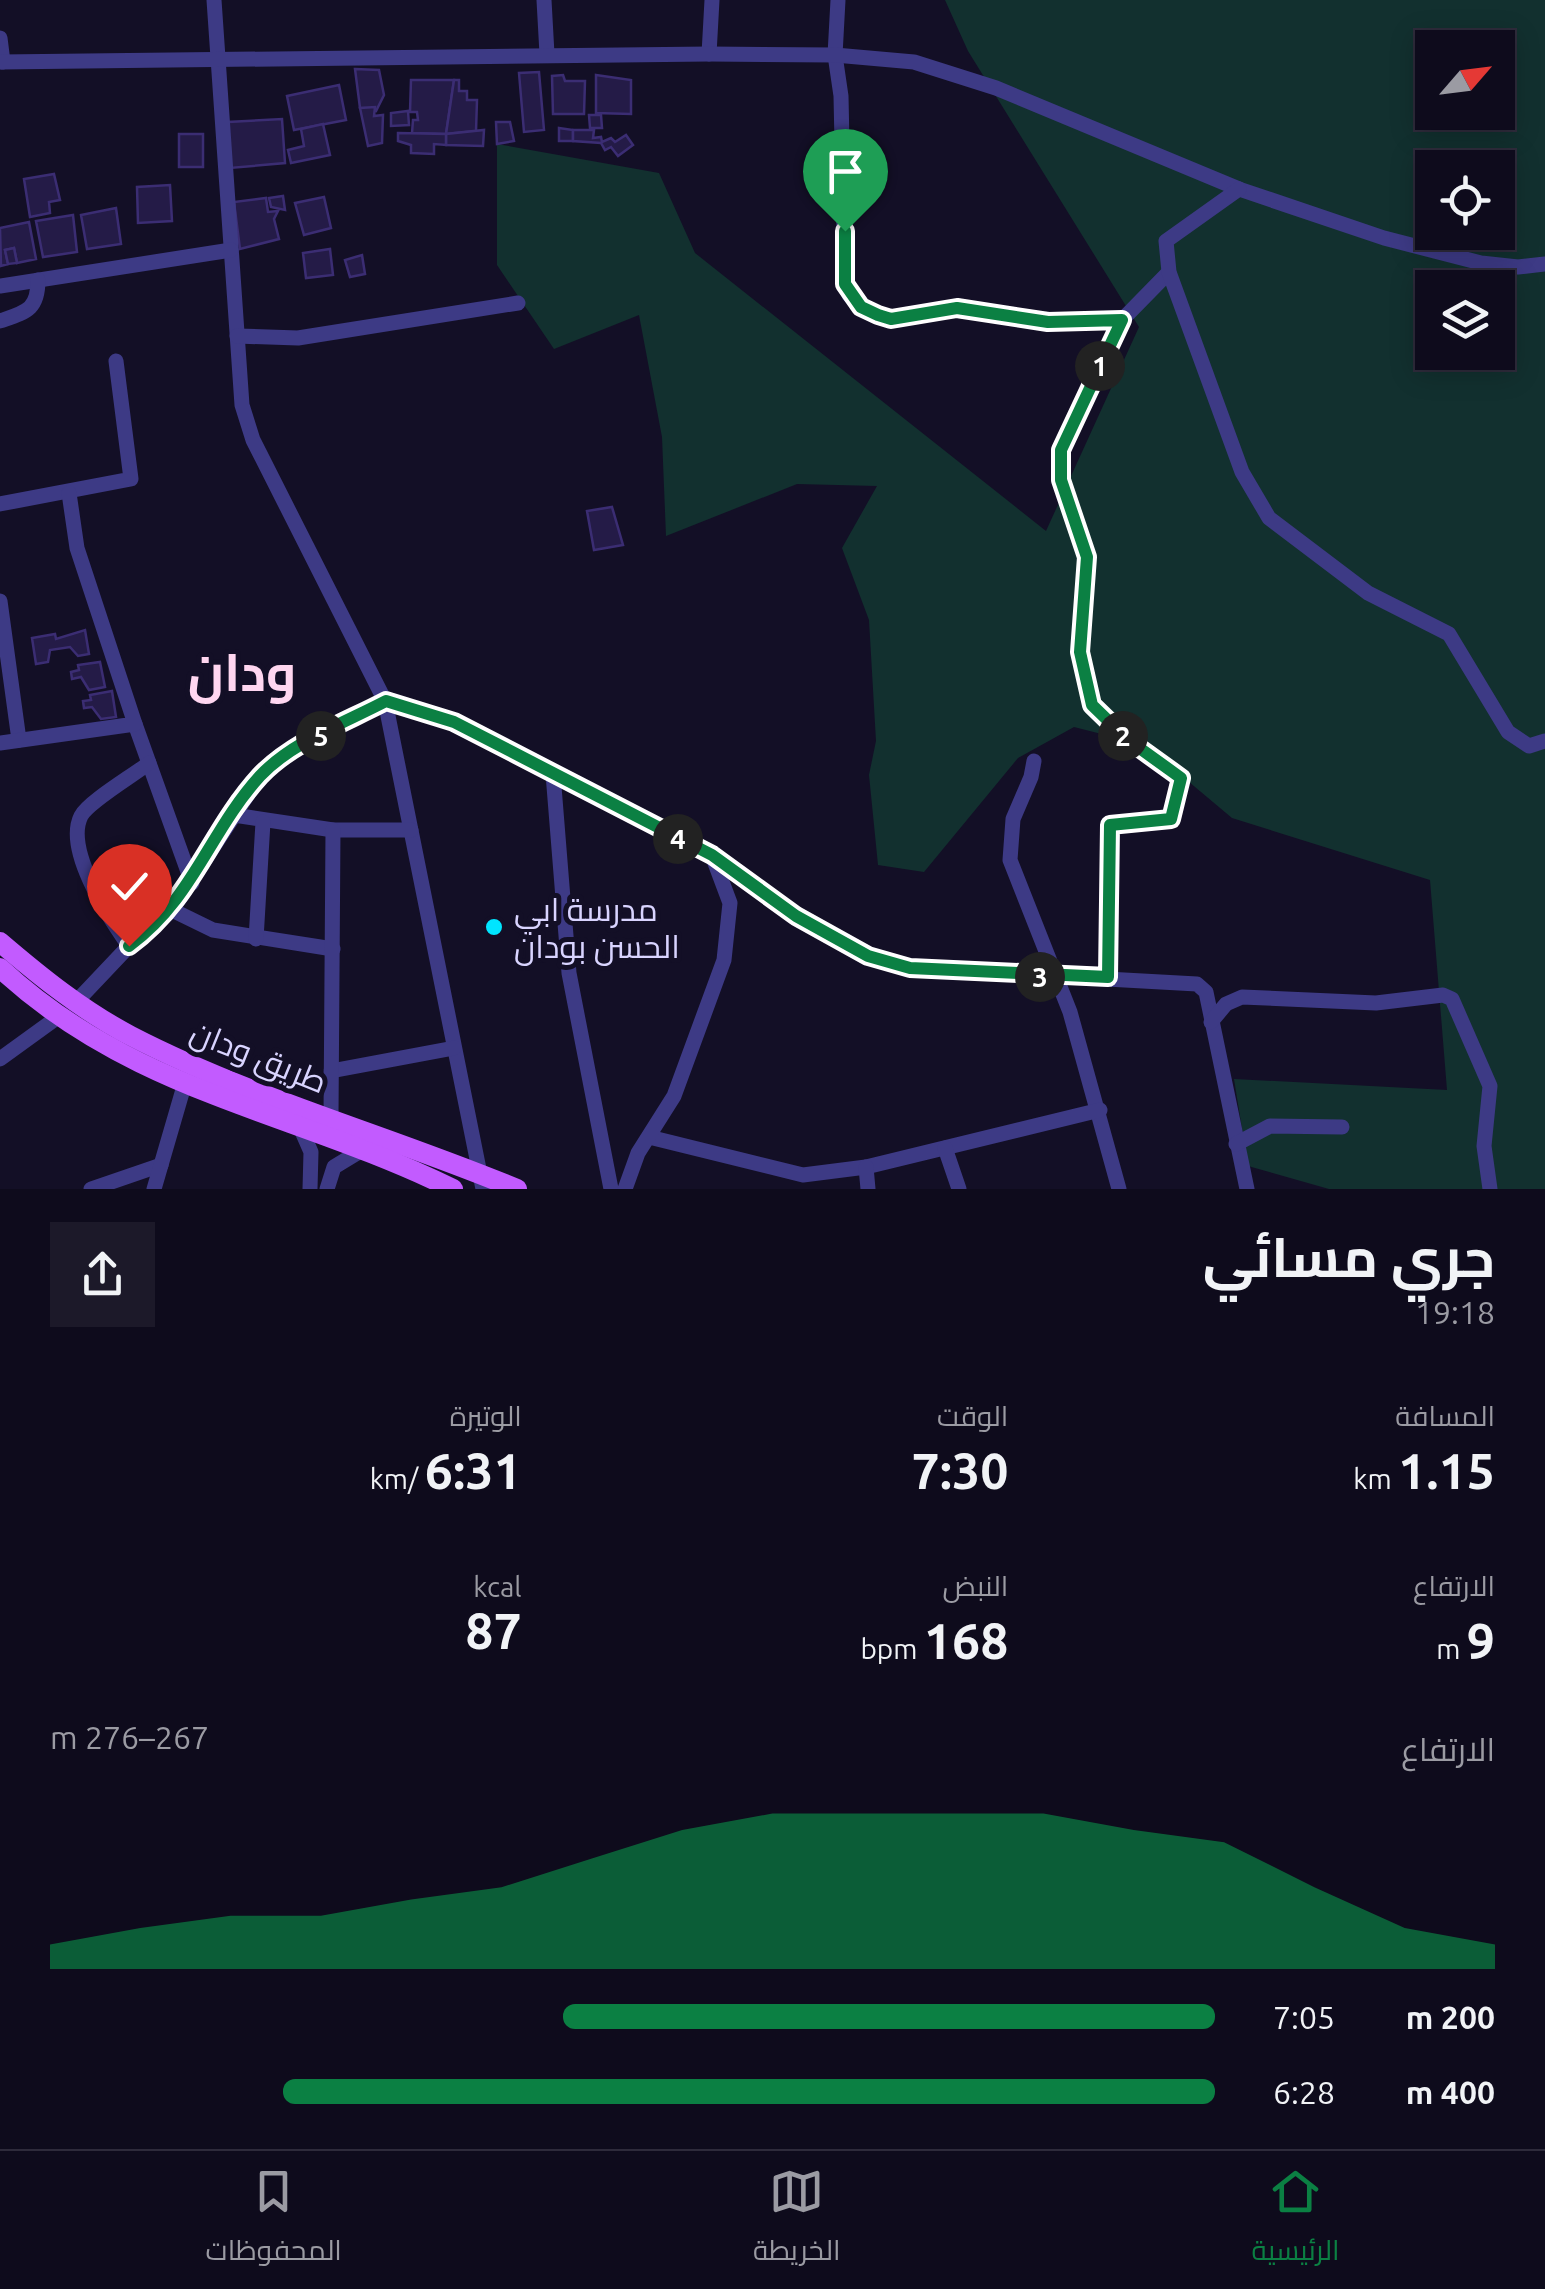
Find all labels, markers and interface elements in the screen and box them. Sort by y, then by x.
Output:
north arrow [1415,30,1515,130]
map controls [1415,30,1515,370]
pin [803,129,888,232]
icon: arrive [818,144,873,199]
button: locate [1415,150,1515,250]
button: layers [1415,270,1515,370]
pin: 1 [1075,341,1125,391]
text: 1 [1092,350,1108,381]
district label: ودان [188,643,296,704]
pin: 5 [296,711,346,761]
pin: 2 [1098,711,1148,761]
text: 5 [313,720,329,751]
text: 2 [1115,720,1131,751]
pin: 4 [653,814,703,864]
text: 4 [670,823,686,854]
pin [87,844,172,947]
icon: check [102,859,157,914]
place label: مدرسة ابي الحسن بودان [514,891,680,966]
marker: مدرسة ابي الحسن بودان [483,916,505,938]
pin: 3 [1015,952,1065,1002]
text: 3 [1032,961,1048,992]
street label: طريق ودان [185,1012,332,1102]
button: share [50,1222,155,1327]
text: جري مسائي [1203,1226,1495,1287]
text: 19:18 [1415,1294,1495,1330]
text: الوتيرة [450,1400,522,1431]
text: الوقت [937,1400,1008,1431]
text: المسافة [1395,1400,1495,1431]
text: 6:31 [425,1442,522,1498]
text: 7:30 [911,1442,1008,1498]
text: 1.15 [1398,1442,1495,1498]
text: /km [370,1463,425,1494]
text: km [1353,1463,1398,1494]
text: النبض [942,1570,1008,1601]
text: الارتفاع [1413,1570,1495,1601]
text: kcal [473,1571,522,1602]
text: 87 [465,1602,522,1658]
text: 168 [924,1612,1008,1668]
text: 9 [1467,1612,1495,1668]
text: bpm [860,1633,924,1664]
text: m [1436,1633,1467,1664]
text: 267–276 m [50,1719,209,1755]
text: الارتفاع [1401,1731,1495,1767]
text: 7:05 [1273,1999,1335,2035]
text: 200 m [1406,1999,1495,2035]
text: 6:28 [1273,2074,1335,2110]
text: 400 m [1406,2074,1495,2110]
tab: المحفوظات [206,2164,342,2276]
tab: الخريطة [753,2164,840,2276]
tab: الرئيسية [1252,2164,1339,2276]

